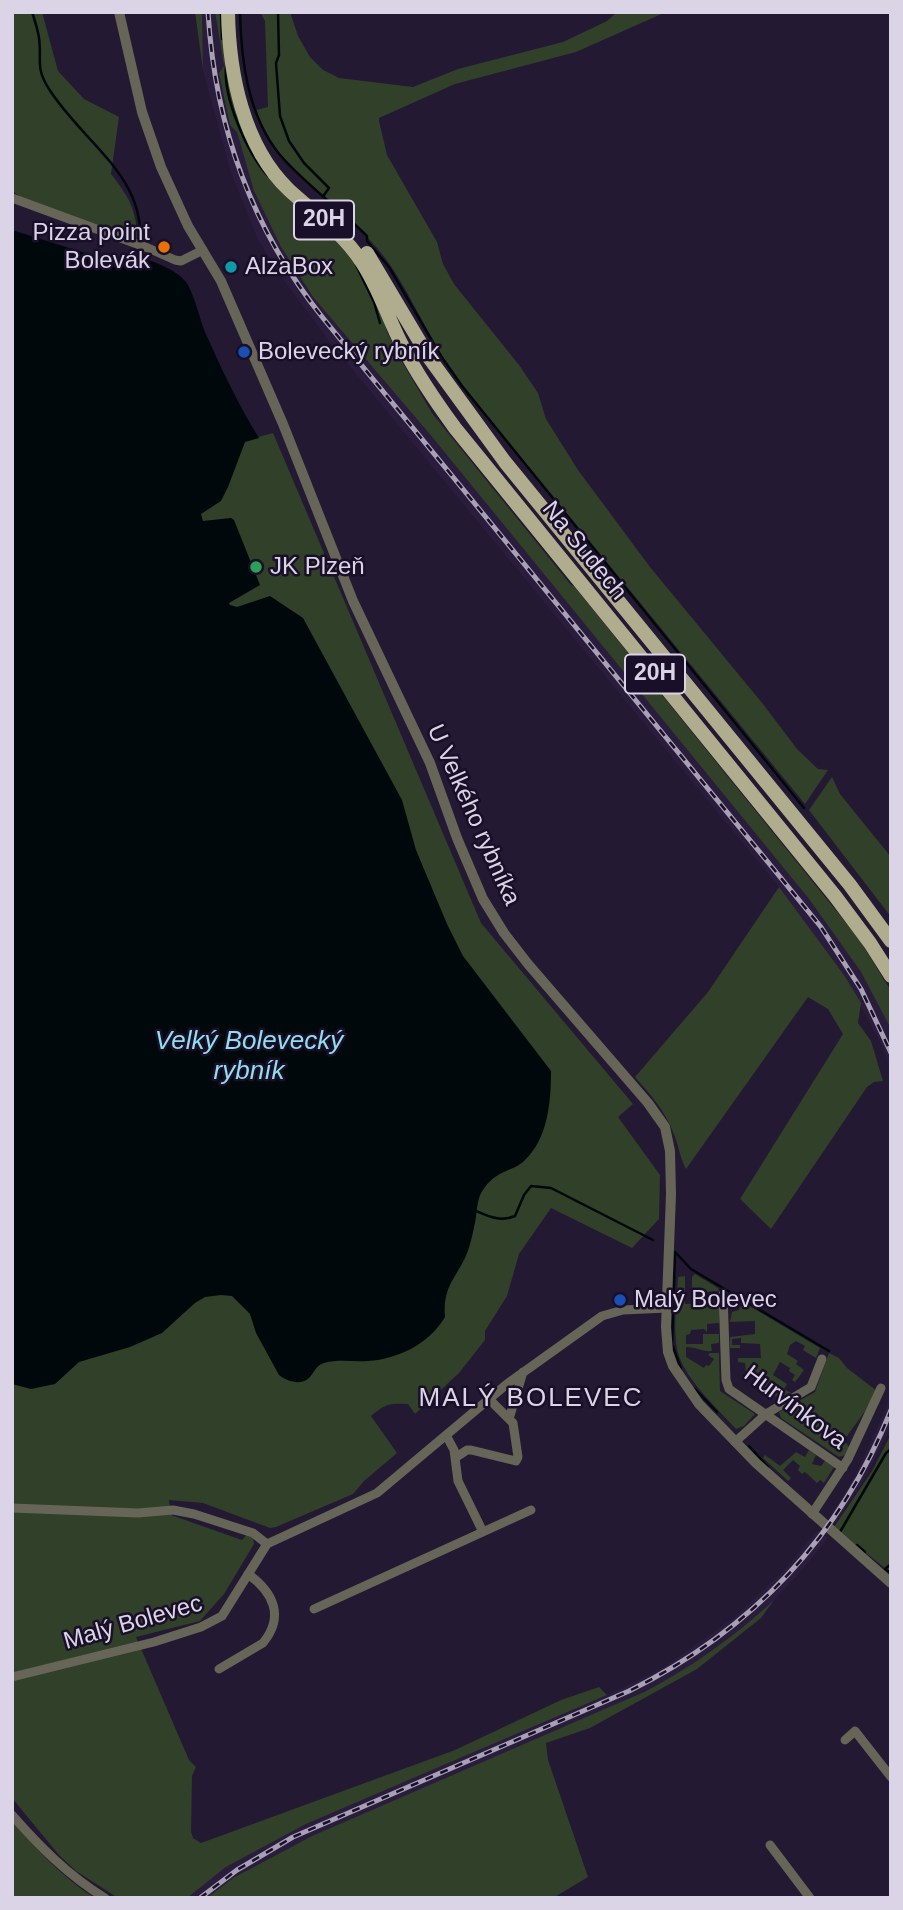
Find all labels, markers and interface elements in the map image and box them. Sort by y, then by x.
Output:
road number: 20H [294,200,354,240]
place label: Pizza point Bolevák [33,219,150,275]
marker: Pizza point Bolevák [156,239,172,255]
place label: AlzaBox [245,253,333,281]
marker: AlzaBox [223,259,239,275]
place label: Bolevecký rybník [258,338,439,366]
marker: Bolevecký rybník [236,344,252,360]
street label: Na Sudech [535,496,633,606]
place label: JK Plzeň [270,553,365,581]
marker: JK Plzeň [248,559,264,575]
road number: 20H [625,654,685,694]
street label: U Velkého rybníka [420,720,526,910]
water label: Velký Bolevecký rybník [155,1026,343,1088]
place label: Malý Bolevec [634,1286,777,1314]
marker: Malý Bolevec [612,1292,628,1308]
street label: Hurvínkova [738,1360,852,1456]
district label: MALÝ BOLEVEC [420,1383,642,1415]
street label: Malý Bolevec [60,1589,206,1657]

